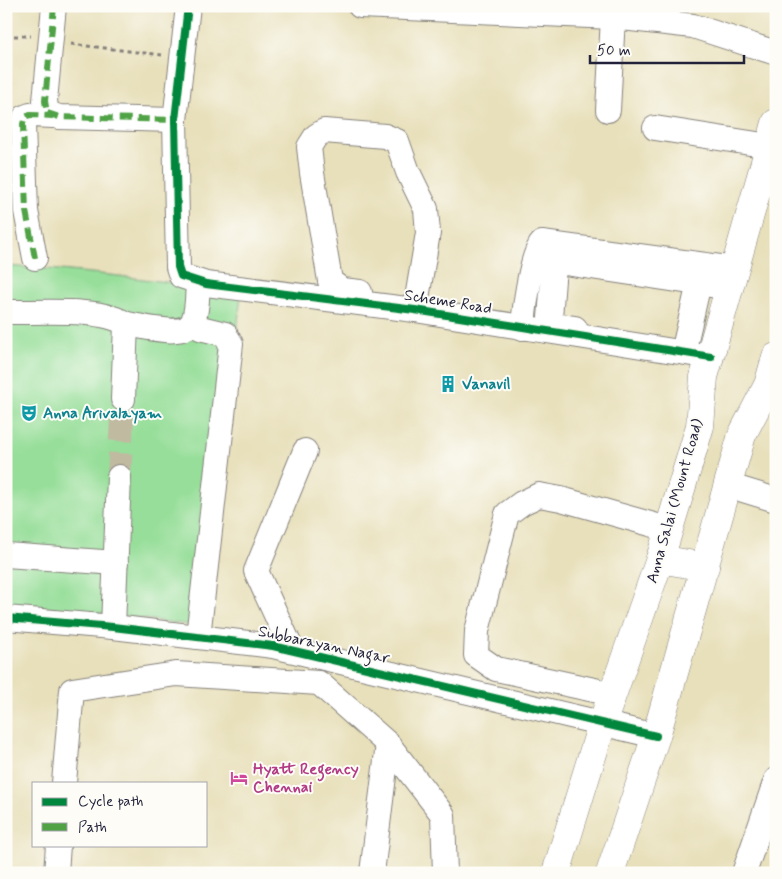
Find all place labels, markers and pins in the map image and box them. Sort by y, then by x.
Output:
building icon: Vanavil [438,374,458,394]
place label: Vanavil [462,374,511,395]
theatre icon: Anna Arivalayam [19,403,39,423]
place label: Anna Arivalayam [43,403,162,424]
place label: Hyatt Regency Chennai [253,759,359,798]
hotel icon: Hyatt Regency Chennai [229,768,249,788]

